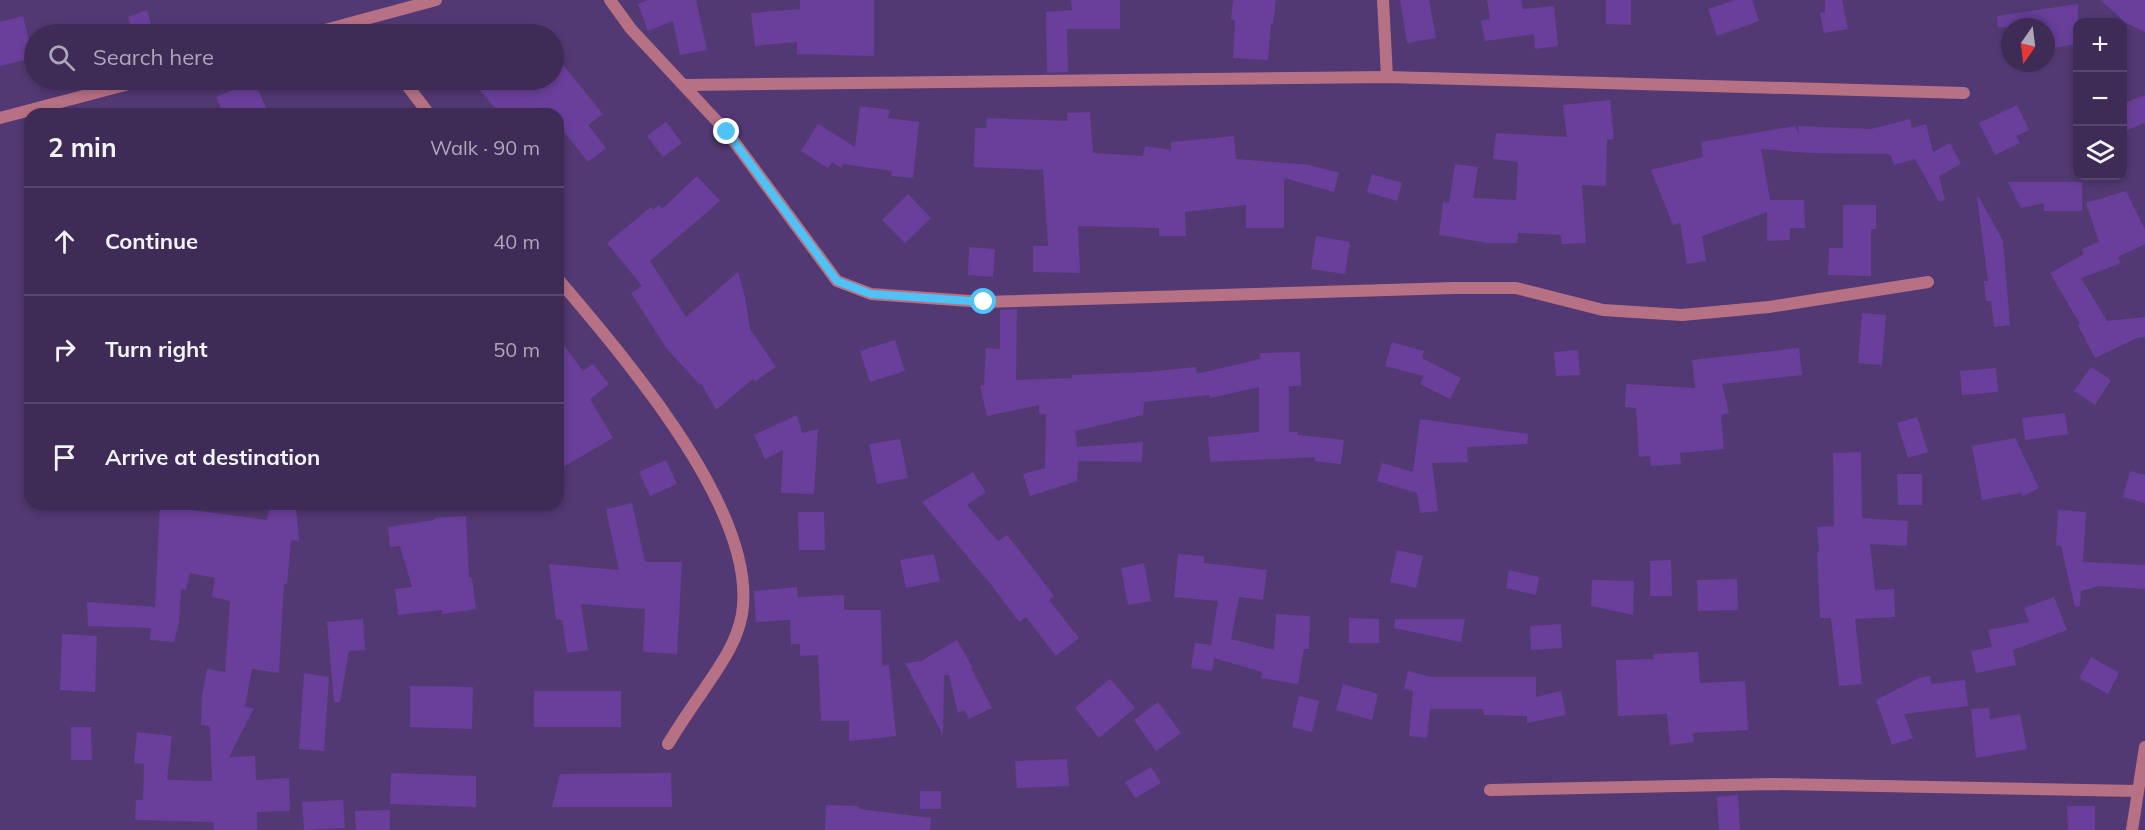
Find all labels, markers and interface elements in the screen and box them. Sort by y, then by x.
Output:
north arrow [2001,18,2055,72]
map controls [2073,18,2127,180]
button: + [2073,18,2127,72]
search box [24,24,564,90]
icon: search [45,41,78,74]
text: Search here [93,43,214,71]
button: − [2073,72,2127,126]
route end [713,118,739,144]
button: layers [2073,126,2127,180]
text: 2 min [48,131,117,164]
text: Walk · 90 m [430,135,540,160]
icon: ahead [48,225,81,258]
text: Continue [105,227,198,255]
text: 40 m [493,229,540,254]
route start [970,288,996,314]
icon: right [48,333,81,366]
text: Turn right [105,335,208,363]
text: 50 m [493,337,540,362]
icon: arrive [48,441,81,474]
text: Arrive at destination [105,443,320,471]

